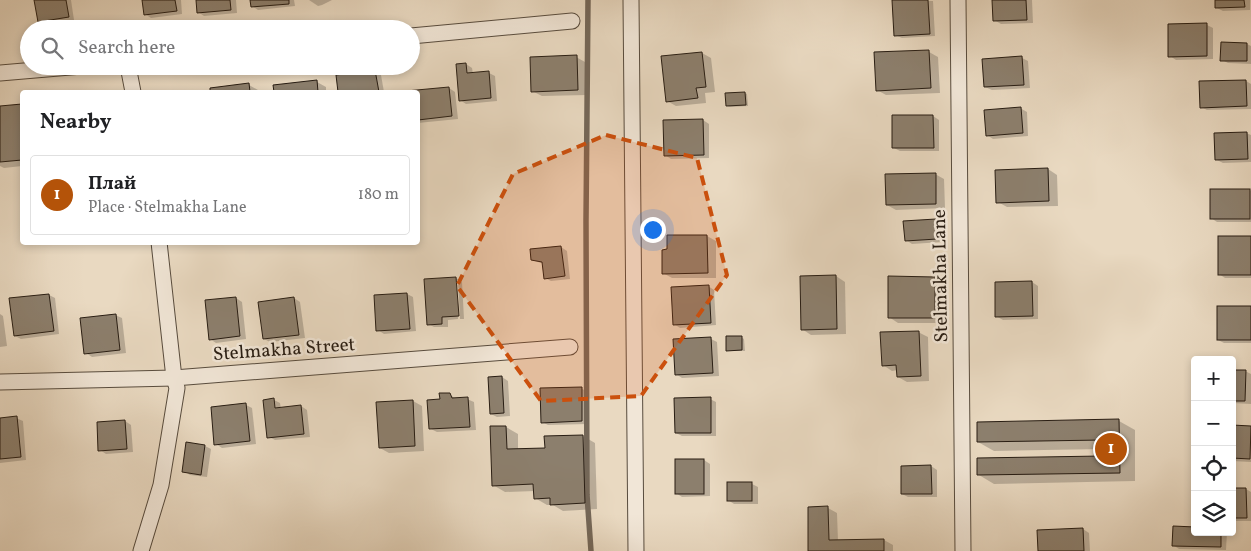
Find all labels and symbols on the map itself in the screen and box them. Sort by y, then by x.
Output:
street label: Stelmakha Lane [927,209,955,343]
your location [640,217,666,243]
street label: Stelmakha Street [212,332,356,368]
pin: 1 [1095,430,1127,468]

